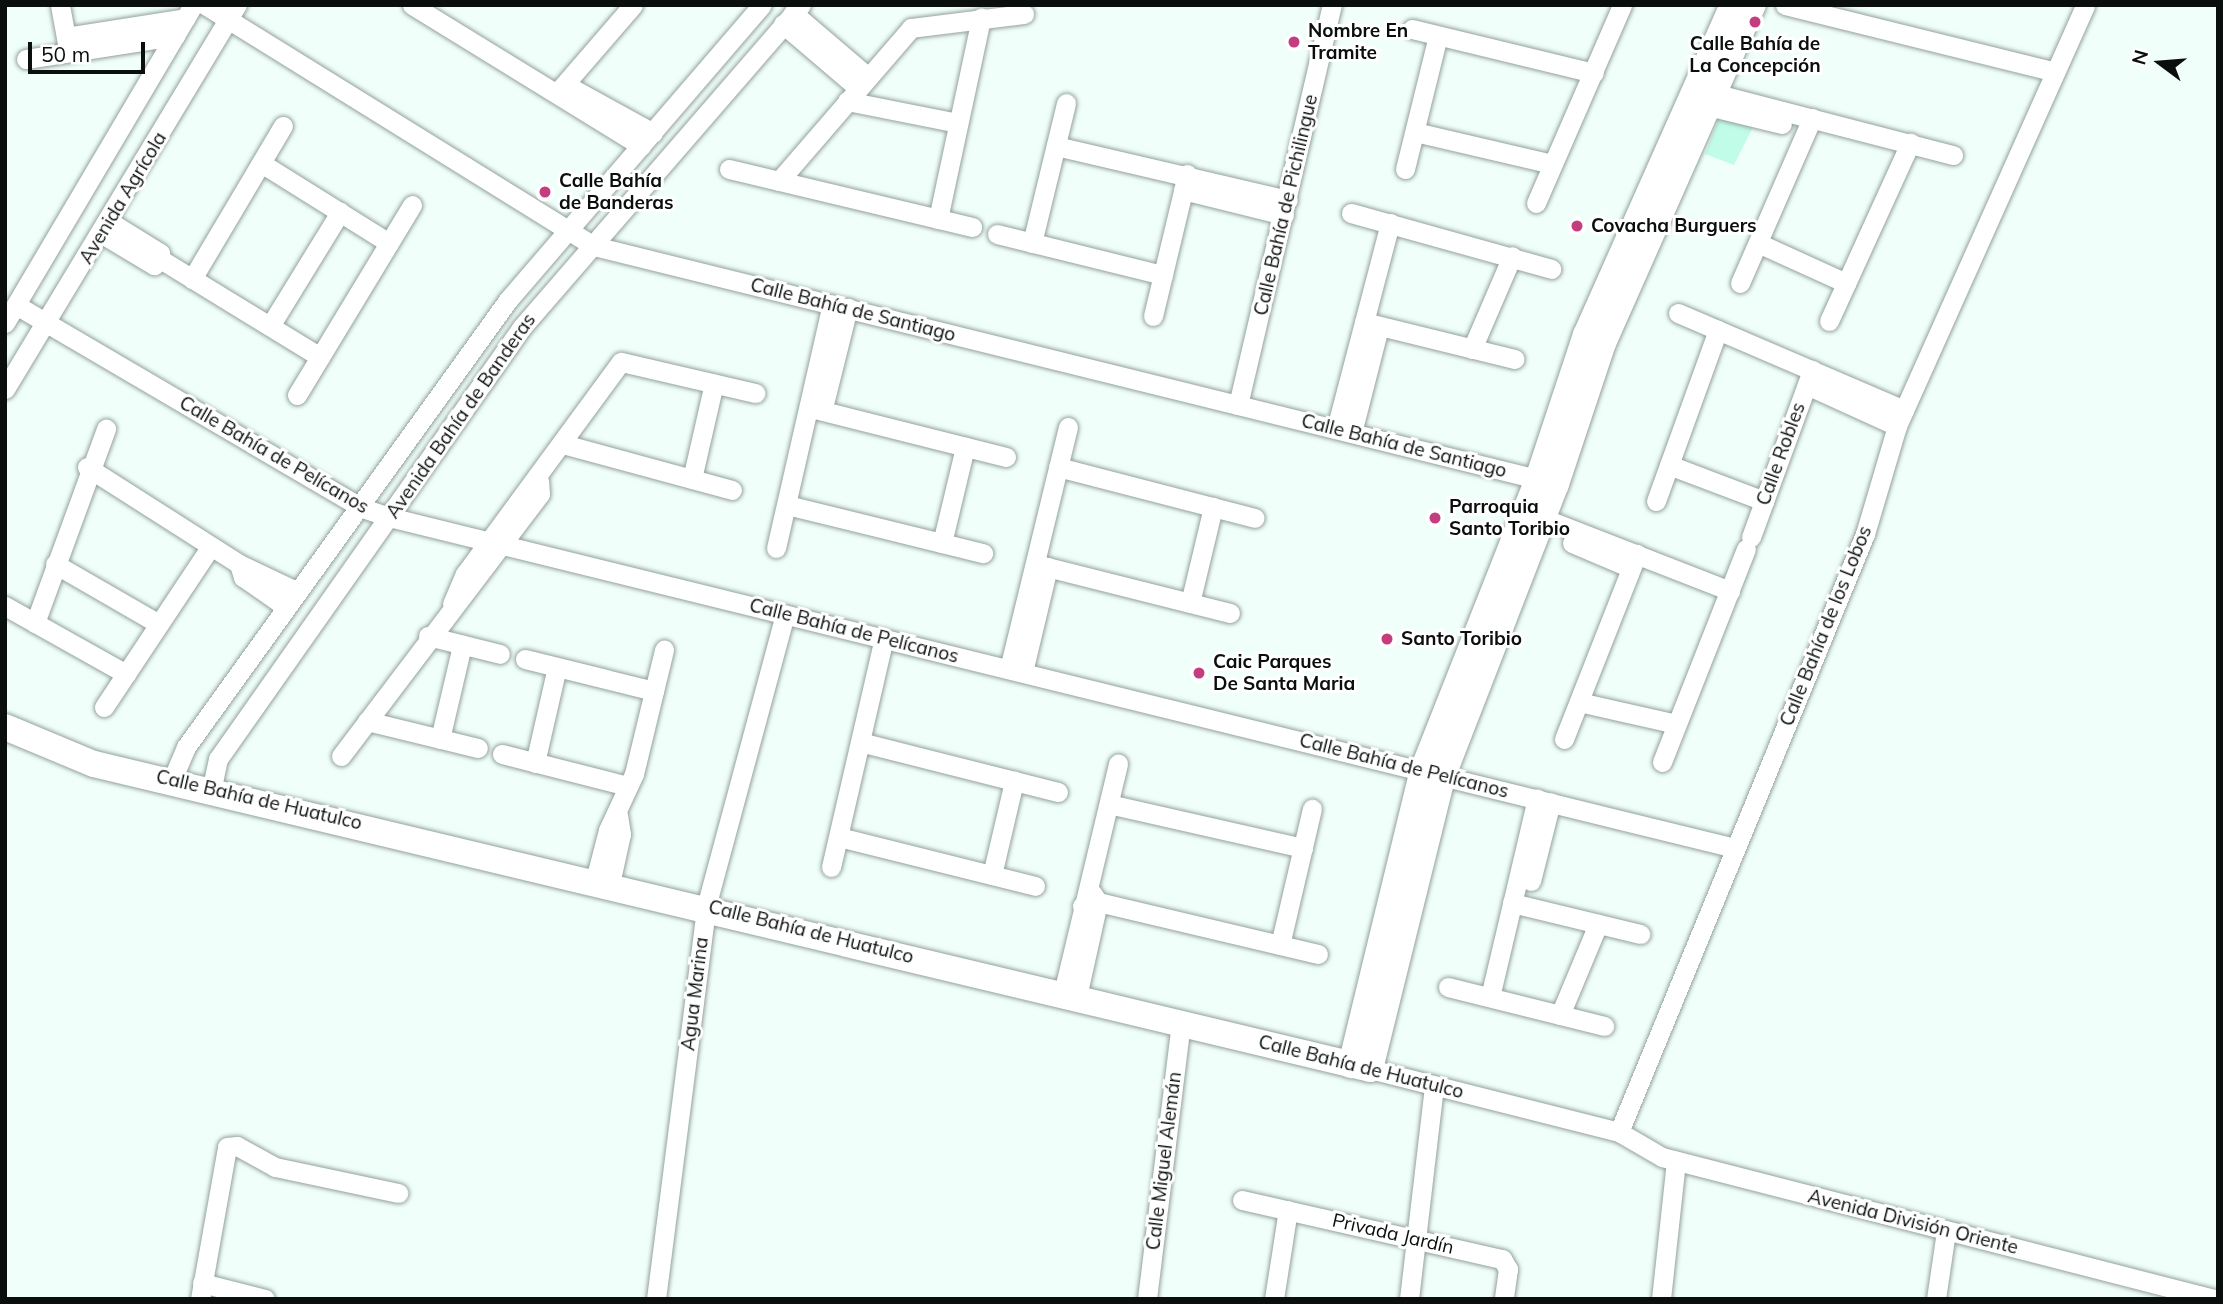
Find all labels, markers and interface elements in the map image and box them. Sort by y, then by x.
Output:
marker: Calle Bahía de La Concepción [1747,14,1763,30]
place label: Nombre En Tramite [1308,20,1408,64]
scale bar [32,28,149,72]
north arrow [2125,28,2195,98]
place label: Calle Bahía de La Concepción [1689,33,1821,77]
marker: Nombre En Tramite [1286,34,1302,50]
text: 50 m [41,41,90,67]
text: N [2126,47,2153,67]
street label: Calle Bahía de Pichilingue [1249,92,1323,318]
street label: Avenida Agrícola [75,128,171,268]
place label: Calle Bahía de Banderas [559,170,674,214]
marker: Calle Bahía de Banderas [537,184,553,200]
place label: Covacha Burguers [1591,215,1757,237]
marker: Covacha Burguers [1569,218,1585,234]
street label: Calle Bahía de Santiago [748,273,958,347]
street label: Avenida Bahía de Banderas [381,309,541,523]
street label: Calle Bahía de Pelícanos [175,391,373,519]
street label: Calle Robles [1752,399,1810,509]
street label: Calle Bahía de Santiago [1299,409,1509,483]
place label: Parroquia Santo Toribio [1449,496,1570,540]
marker: Parroquia Santo Toribio [1427,510,1443,526]
street label: Calle Bahía de los Lobos [1775,523,1877,729]
street label: Calle Bahía de Pelícanos [747,594,961,668]
place label: Santo Toribio [1401,628,1522,650]
marker: Santo Toribio [1379,631,1395,647]
place label: Caic Parques De Santa Maria [1213,651,1355,695]
marker: Caic Parques De Santa Maria [1191,665,1207,681]
street label: Calle Bahía de Pelícanos [1297,729,1511,803]
street label: Calle Bahía de Huatulco [154,765,364,835]
street label: Calle Bahía de Huatulco [706,895,916,969]
street label: Agua Marina [677,936,713,1052]
street label: Calle Bahía de Huatulco [1256,1030,1466,1104]
street label: Calle Miguel Alemán [1142,1071,1186,1251]
street label: Avenida División Oriente [1806,1185,2020,1259]
street label: Privada Jardín [1330,1209,1456,1259]

